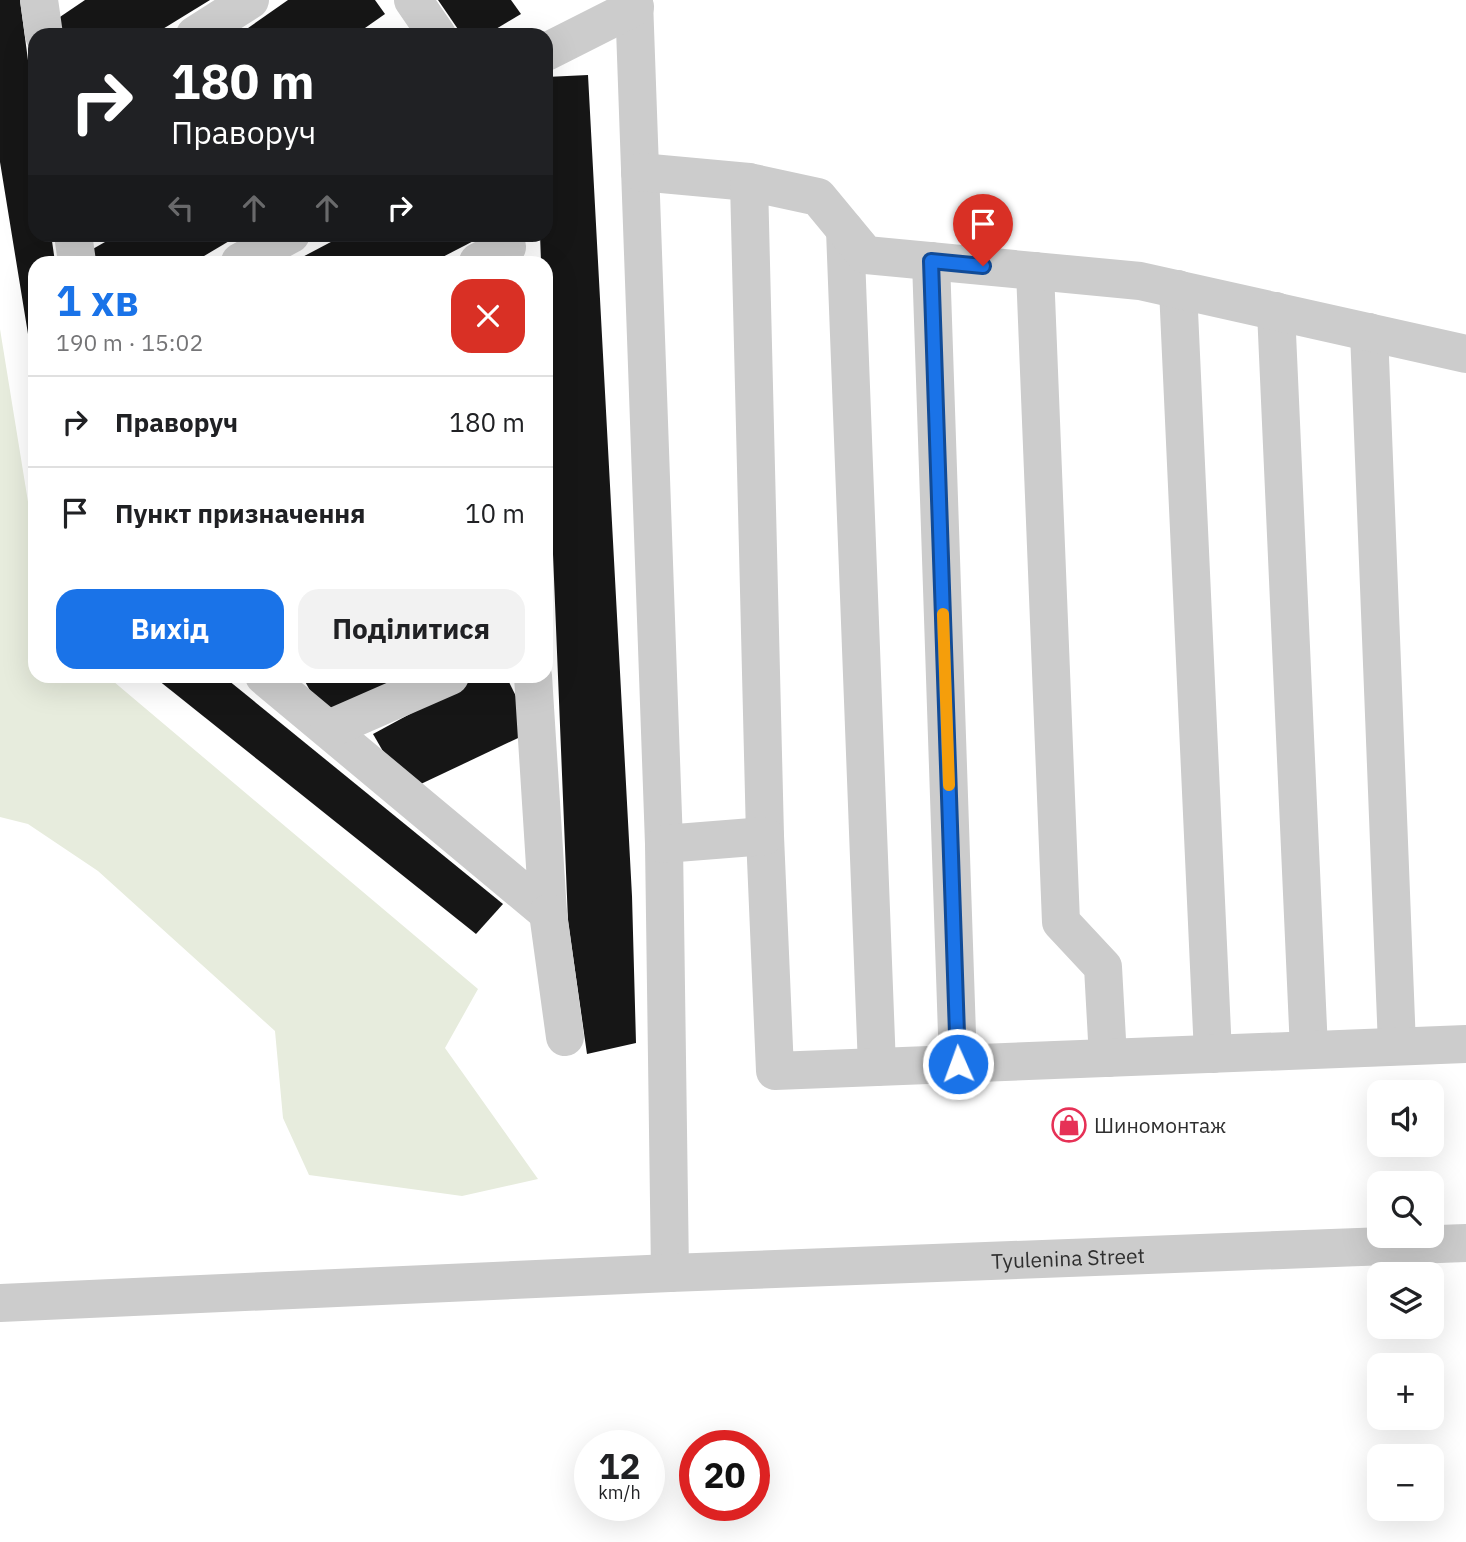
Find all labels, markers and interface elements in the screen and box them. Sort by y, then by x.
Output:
text: 180 m [171,49,315,112]
icon: right [56,56,147,147]
text: Праворуч [171,111,316,153]
icon: left [162,189,200,227]
icon: ahead [235,189,273,227]
icon: ahead [308,189,346,227]
icon: right [381,189,419,227]
pin [953,194,1013,266]
icon: arrive [964,205,1002,243]
text: 1 хв [56,273,139,328]
button: close [451,279,525,353]
text: 190 m · 15:02 [56,327,203,357]
icon: right [56,403,94,441]
text: Праворуч [115,405,238,439]
text: 180 m [449,405,525,439]
icon: arrive [56,494,94,532]
text: Пункт призначення [115,496,365,530]
text: 10 m [465,496,525,530]
button: Вихід [56,589,284,669]
button: Поділитися [298,589,525,669]
position arrow [921,1027,995,1101]
map controls [1367,1080,1444,1521]
button: sound [1367,1080,1444,1157]
shop icon: Шиномонтаж [1050,1106,1088,1144]
place label: Шиномонтаж [1094,1111,1226,1139]
button: search [1367,1171,1444,1248]
street label: Tyulenina Street [991,1241,1145,1275]
button: layers [1367,1262,1444,1339]
button: + [1367,1353,1444,1430]
speed limit sign: 20 [679,1430,770,1521]
text: 12 [598,1443,641,1489]
button: − [1367,1444,1444,1521]
text: km/h [598,1481,641,1504]

